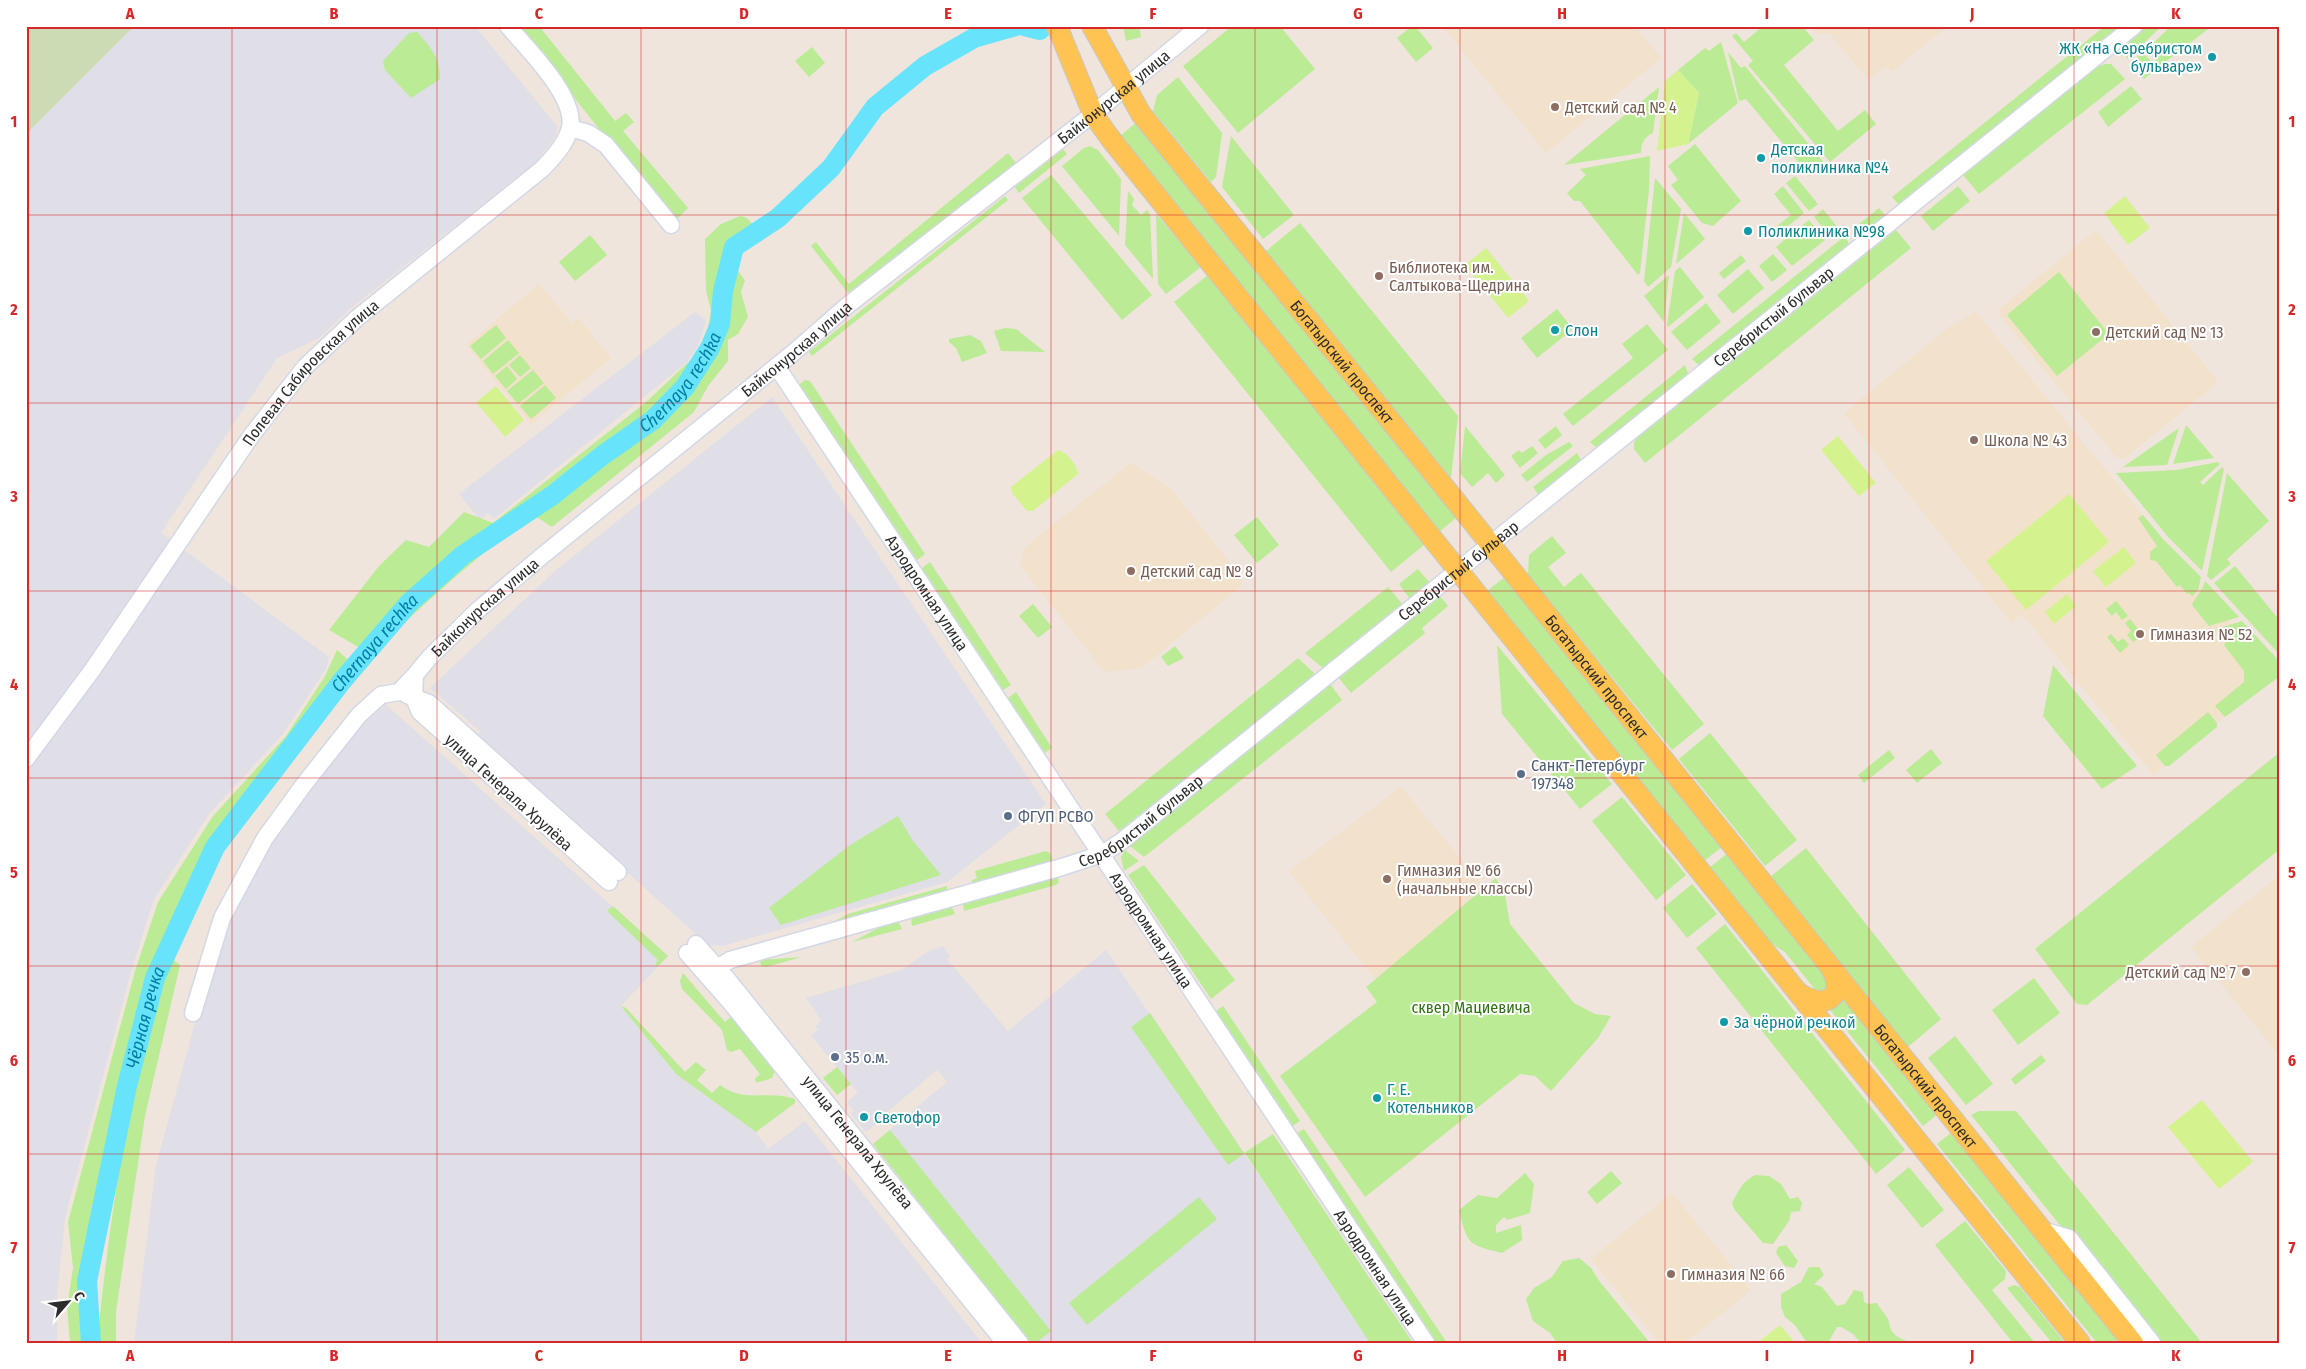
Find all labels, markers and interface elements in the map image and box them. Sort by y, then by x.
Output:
text: A [125,4,135,23]
text: B [330,4,339,23]
text: C [535,4,544,23]
text: D [739,4,749,23]
text: E [944,4,952,23]
text: F [1149,4,1157,23]
text: G [1353,4,1363,23]
text: H [1557,4,1567,23]
text: I [1765,4,1769,23]
text: J [1969,4,1974,23]
text: K [2171,4,2181,23]
place label: ЖК «На Серебристом бульваре» [2059,39,2202,76]
street label: Байконурская улица [1054,46,1174,148]
marker: ЖК «На Серебристом бульваре» [2206,51,2218,63]
place label: Детский сад № 4 [1564,98,1677,117]
marker: Детский сад № 4 [1549,101,1561,113]
text: 1 [11,112,17,131]
text: 1 [2289,112,2295,131]
place label: Детская поликлиника №4 [1770,140,1889,177]
marker: Детская поликлиника №4 [1755,152,1767,164]
place label: Поликлиника №98 [1758,222,1885,241]
marker: Поликлиника №98 [1742,225,1754,237]
place label: Библиотека им. Салтыкова-Щедрина [1389,258,1530,295]
street label: Серебристый бульвар [1710,263,1838,371]
marker: Библиотека им. Салтыкова-Щедрина [1373,270,1385,282]
street label: Полевая Сабировская улица [238,296,383,449]
street label: Богатырский проспект [1286,296,1398,428]
street label: Байконурская улица [738,297,856,401]
text: 2 [9,300,18,319]
text: 2 [2287,300,2296,319]
place label: Слон [1565,321,1598,340]
place label: Детский сад № 13 [2105,323,2224,342]
marker: Слон [1549,324,1561,336]
marker: Детский сад № 13 [2090,326,2102,338]
water label: Chernaya rechka [635,329,726,437]
place label: Школа № 43 [1984,431,2067,450]
marker: Школа № 43 [1968,434,1980,446]
text: 3 [9,487,18,506]
text: 3 [2287,487,2296,506]
street label: Серебристый бульвар [1394,517,1522,625]
street label: Аэродромная улица [881,531,972,655]
street label: Байконурская улица [427,554,543,661]
place label: Детский сад № 8 [1140,562,1253,581]
marker: Детский сад № 8 [1125,565,1137,577]
water label: Chernaya rechka [326,589,423,697]
street label: Богатырский проспект [1541,611,1652,743]
place label: Гимназия № 52 [2150,625,2252,644]
marker: Гимназия № 52 [2134,628,2146,640]
text: 4 [10,675,18,694]
text: 4 [2288,675,2296,694]
street label: улица Генерала Хрулёва [441,730,576,855]
place label: Санкт-Петербург 197348 [1531,756,1646,793]
marker: Санкт-Петербург 197348 [1515,768,1527,780]
street label: Серебристый бульвар [1076,771,1207,871]
place label: ФГУП РСВО [1018,807,1094,826]
marker: ФГУП РСВО [1002,810,1014,822]
place label: Гимназия № 66 (начальные классы) [1397,861,1533,898]
text: 5 [10,863,18,882]
text: 5 [2288,863,2296,882]
street label: Аэродромная улица [1106,869,1196,992]
marker: Гимназия № 66 (начальные классы) [1381,873,1393,885]
water label: Чёрная речка [121,963,170,1071]
place label: Детский сад № 7 [2124,963,2237,982]
marker: Детский сад № 7 [2240,966,2252,978]
park label: сквер Мациевича [1411,998,1531,1017]
place label: За чёрной речкой [1734,1013,1856,1032]
marker: За чёрной речкой [1718,1016,1730,1028]
street label: Богатырский проспект [1870,1020,1982,1152]
place label: 35 о.м. [845,1048,888,1067]
text: 6 [10,1051,18,1070]
marker: 35 о.м. [829,1051,841,1063]
text: 6 [2288,1051,2296,1070]
street label: улица Генерала Хрулёва [799,1072,917,1213]
place label: Г. Е. Котельников [1387,1080,1474,1117]
marker: Г. Е. Котельников [1371,1092,1383,1104]
place label: Светофор [874,1108,941,1127]
marker: Светофор [858,1111,870,1123]
street label: Аэродромная улица [1330,1206,1421,1329]
text: 7 [11,1238,18,1257]
text: 7 [2289,1238,2296,1257]
place label: Гимназия № 66 [1681,1265,1785,1284]
marker: Гимназия № 66 [1665,1268,1677,1280]
north arrow [42,1276,92,1326]
text: С [70,1289,89,1304]
text: A [125,1346,135,1365]
text: B [330,1346,339,1365]
text: C [535,1346,544,1365]
text: D [739,1346,749,1365]
text: E [944,1346,952,1365]
text: F [1149,1346,1157,1365]
text: G [1353,1346,1363,1365]
text: H [1557,1346,1567,1365]
text: I [1765,1346,1769,1365]
text: J [1969,1346,1974,1365]
text: K [2171,1346,2181,1365]

